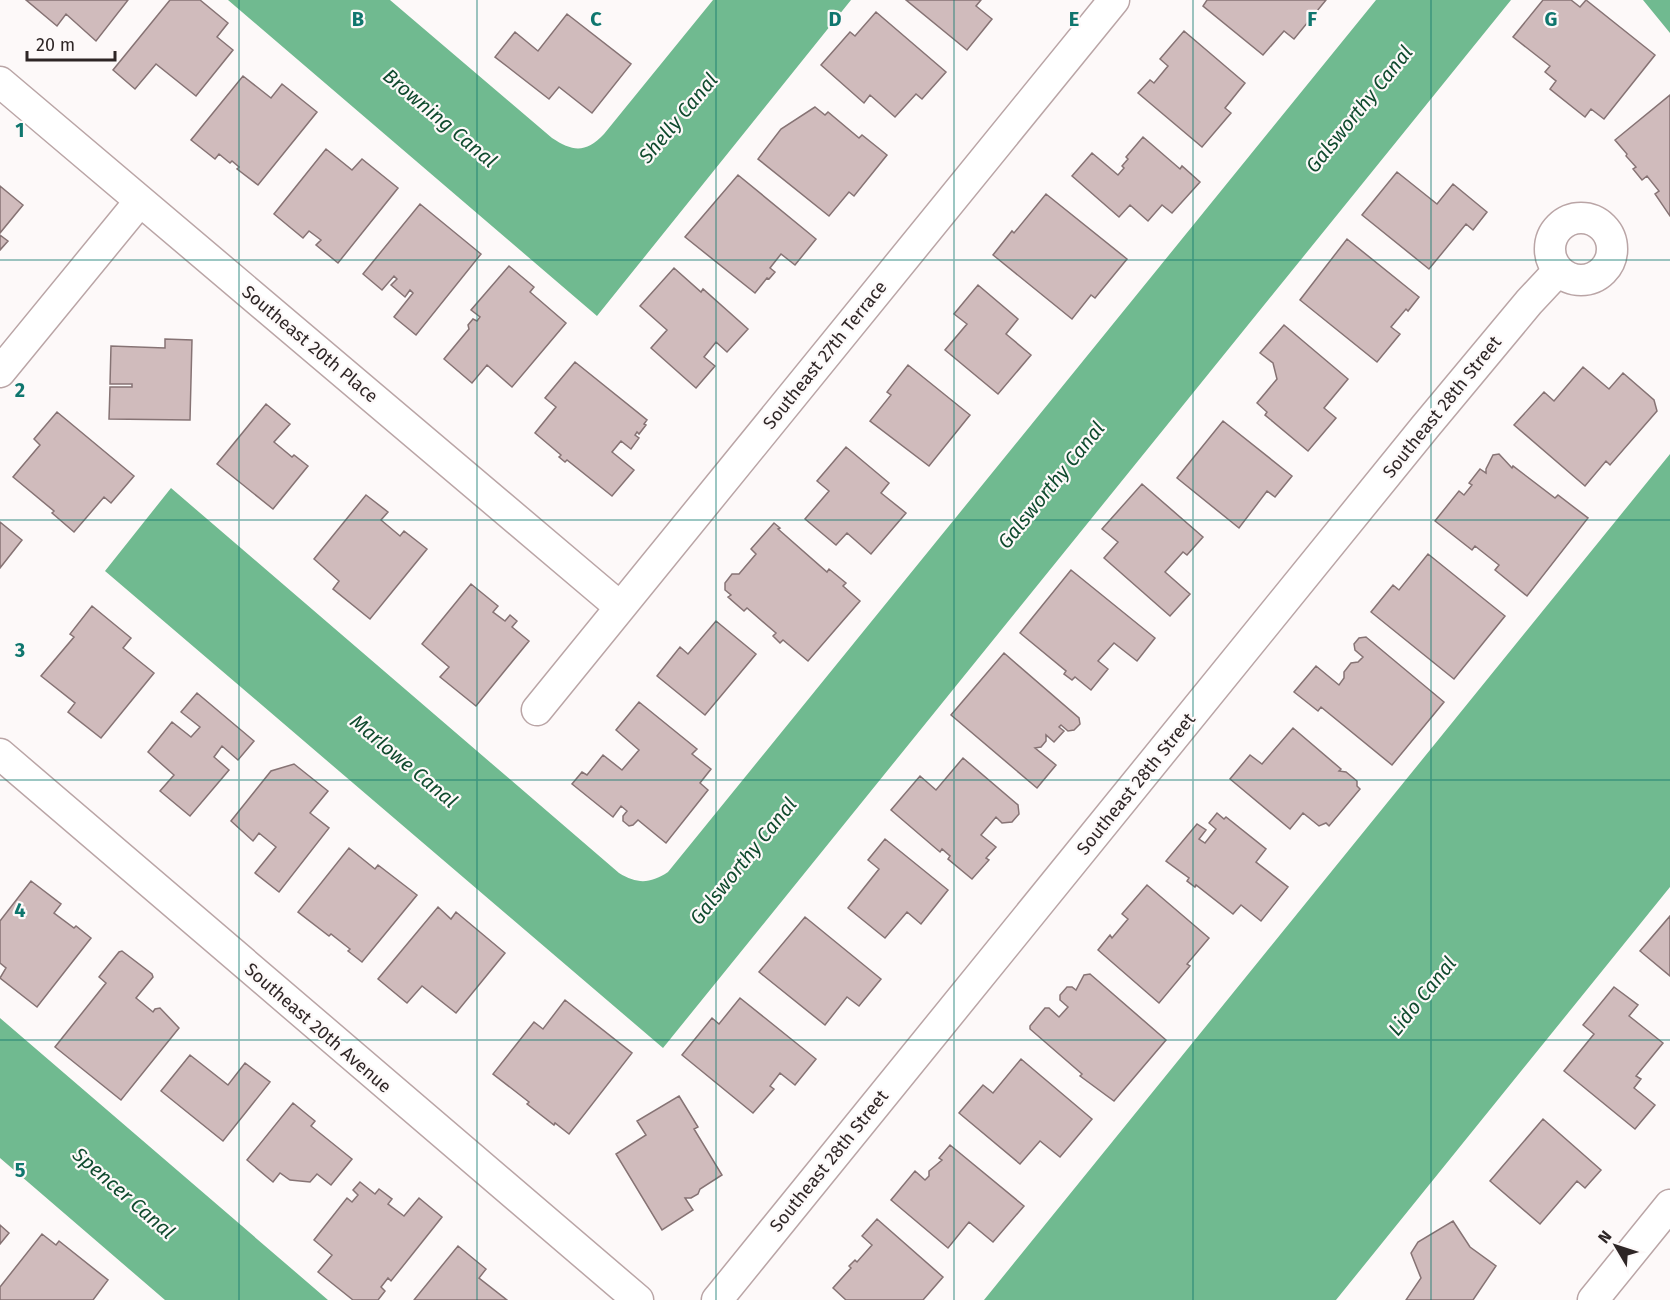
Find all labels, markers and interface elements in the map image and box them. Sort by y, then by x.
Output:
text: B [352,7,364,31]
text: C [590,7,602,31]
text: D [828,7,842,31]
text: E [1069,7,1079,31]
text: F [1307,7,1317,31]
text: G [1545,7,1557,31]
scale bar [27,24,116,62]
text: 20 m [36,34,75,56]
water label: Galsworthy Canal [1300,41,1418,177]
water label: Browning Canal [378,63,502,173]
water label: Shelly Canal [633,68,722,169]
text: 1 [15,118,25,142]
street label: Southeast 27th Terrace [758,276,892,434]
street label: Southeast 20th Place [237,281,383,407]
street label: Southeast 28th Street [1378,331,1506,482]
text: 2 [15,378,25,402]
water label: Galsworthy Canal [992,417,1110,553]
text: 3 [14,638,25,662]
street label: Southeast 28th Street [1072,708,1200,859]
water label: Marlowe Canal [346,709,462,813]
water label: Galsworthy Canal [684,793,802,929]
text: 4 [14,898,26,922]
water label: Lido Canal [1383,952,1461,1040]
street label: Southeast 20th Avenue [240,958,396,1098]
street label: Southeast 28th Street [765,1085,893,1236]
water label: Spencer Canal [67,1142,180,1244]
text: 5 [15,1158,26,1182]
north arrow [1586,1216,1646,1276]
text: N [1594,1227,1615,1247]

